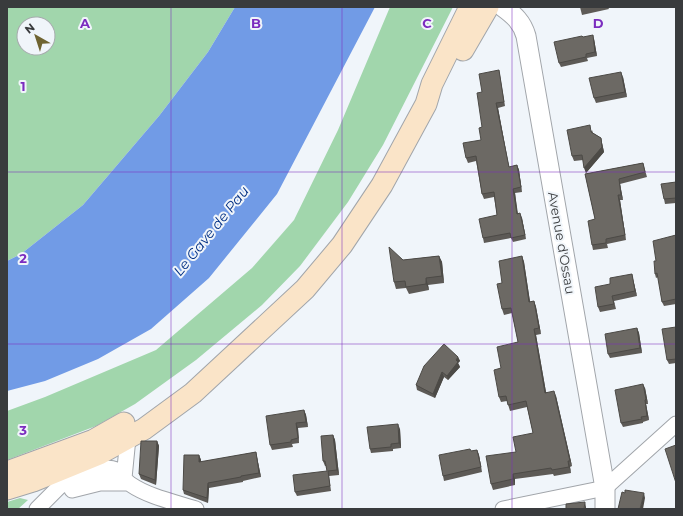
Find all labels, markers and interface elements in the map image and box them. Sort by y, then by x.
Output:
text: A [79,15,91,31]
text: B [251,15,261,31]
text: C [422,15,432,31]
text: D [593,15,604,31]
north arrow [16,16,56,56]
text: N [22,20,38,36]
text: 1 [20,78,26,94]
water label: Le Gave de Pau [169,182,253,280]
street label: Avenue d'Ossau [545,191,579,295]
text: 2 [19,250,27,266]
text: 3 [18,422,27,438]

